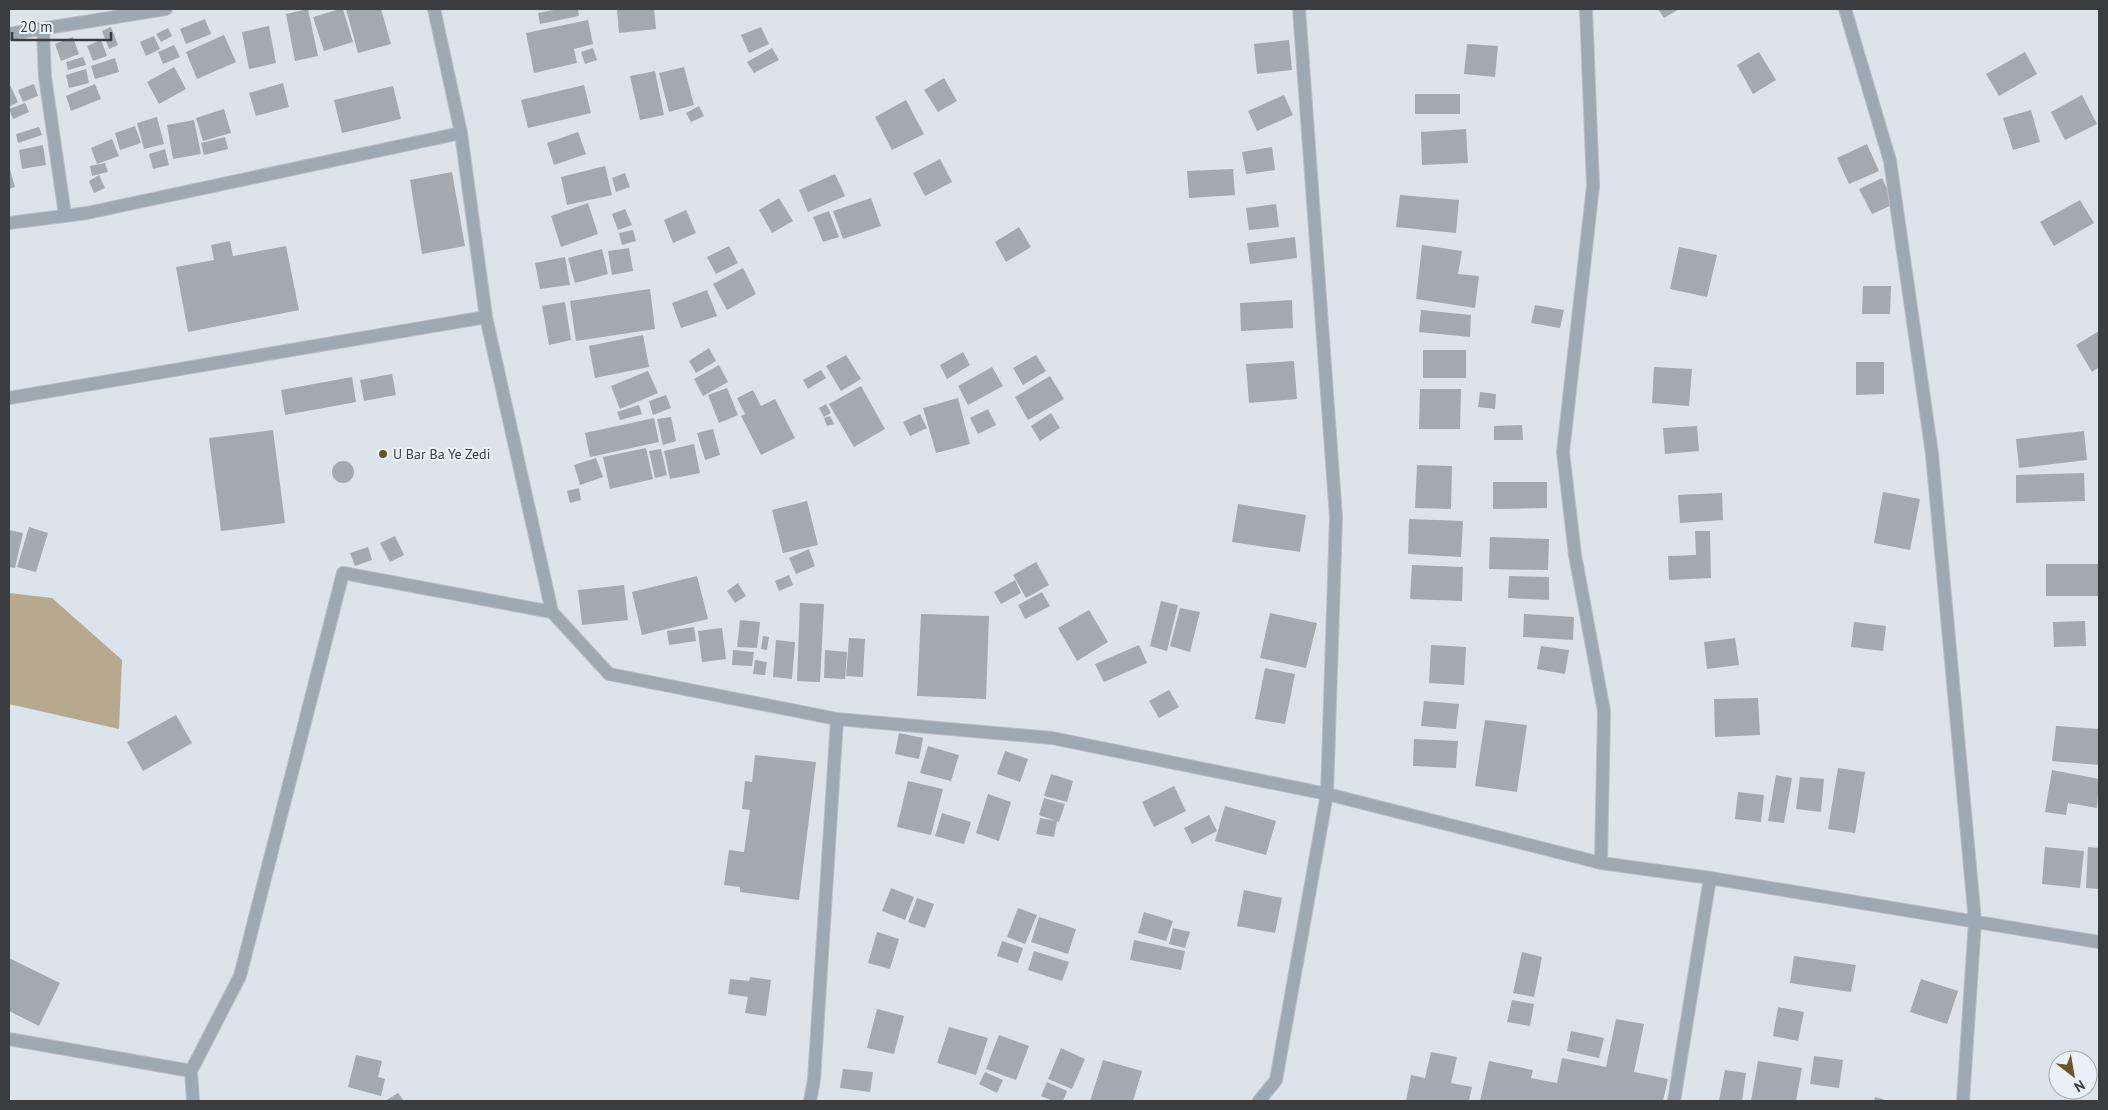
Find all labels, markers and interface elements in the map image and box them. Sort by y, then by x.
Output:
scale bar [12,10,111,42]
text: 20 m [20,17,53,36]
place label: U Bar Ba Ye Zedi [393,445,490,463]
marker: U Bar Ba Ye Zedi [377,448,389,460]
north arrow [2048,1050,2098,1100]
text: N [2071,1076,2088,1096]

